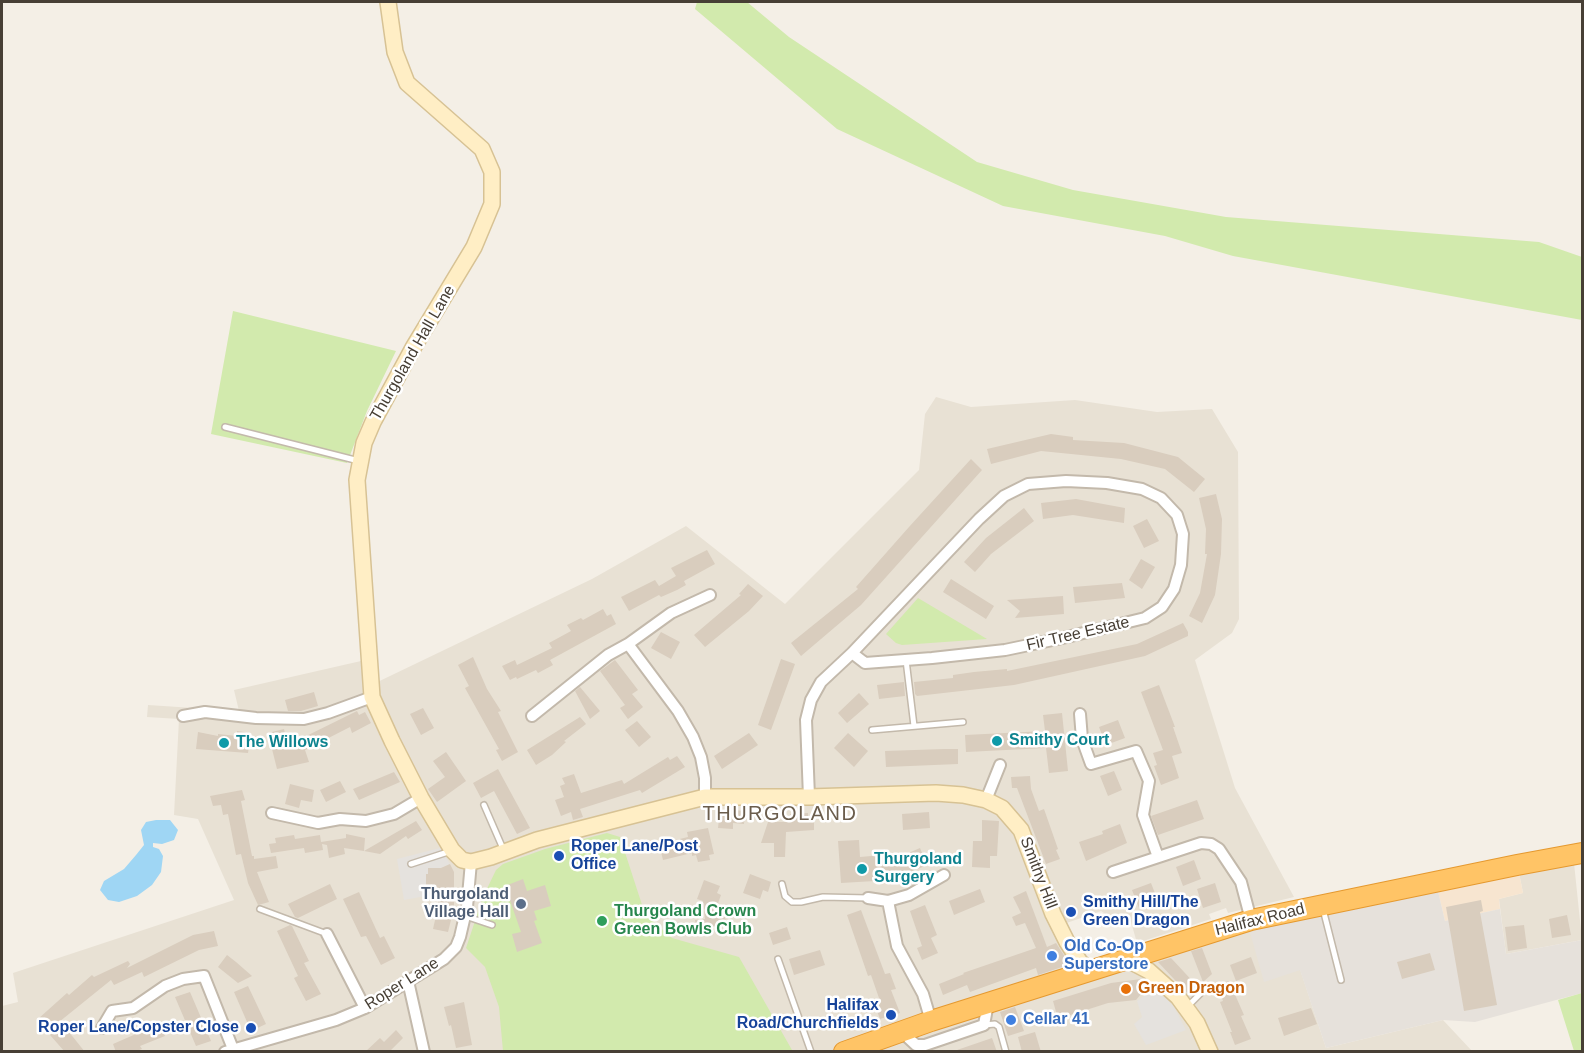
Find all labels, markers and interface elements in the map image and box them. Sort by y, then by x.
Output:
street label: Thurgoland Hall Lane [366,282,460,424]
street label: Fir Tree Estate [1025,613,1131,655]
place label: Smithy Court [1009,731,1109,751]
place label: The Willows [236,733,328,753]
marker: Smithy Court [990,734,1004,748]
marker: The Willows [217,736,231,750]
district label: THURGOLAND [702,802,858,826]
street label: Smithy Hill [1015,834,1061,912]
place label: Roper Lane/Post Office [571,837,698,875]
marker: Roper Lane/Post Office [552,849,566,863]
place label: Thurgoland Surgery [874,850,962,888]
marker: Thurgoland Surgery [855,862,869,876]
place label: Thurgoland Village Hall [421,885,509,923]
place label: Smithy Hill/The Green Dragon [1083,893,1199,931]
marker: Thurgoland Village Hall [514,897,528,911]
street label: Halifax Road [1213,900,1307,940]
place label: Thurgoland Crown Green Bowls Club [614,902,756,940]
marker: Smithy Hill/The Green Dragon [1064,905,1078,919]
marker: Thurgoland Crown Green Bowls Club [595,914,609,928]
place label: Old Co-Op Superstore [1064,937,1148,975]
marker: Old Co-Op Superstore [1045,949,1059,963]
street label: Roper Lane [361,954,443,1014]
place label: Green Dragon [1138,979,1245,999]
marker: Green Dragon [1119,982,1133,996]
place label: Halifax Road/Churchfields [737,996,879,1034]
marker: Halifax Road/Churchfields [884,1008,898,1022]
place label: Cellar 41 [1023,1010,1090,1030]
marker: Cellar 41 [1004,1013,1018,1027]
place label: Roper Lane/Copster Close [38,1018,239,1038]
marker: Roper Lane/Copster Close [244,1021,258,1035]

